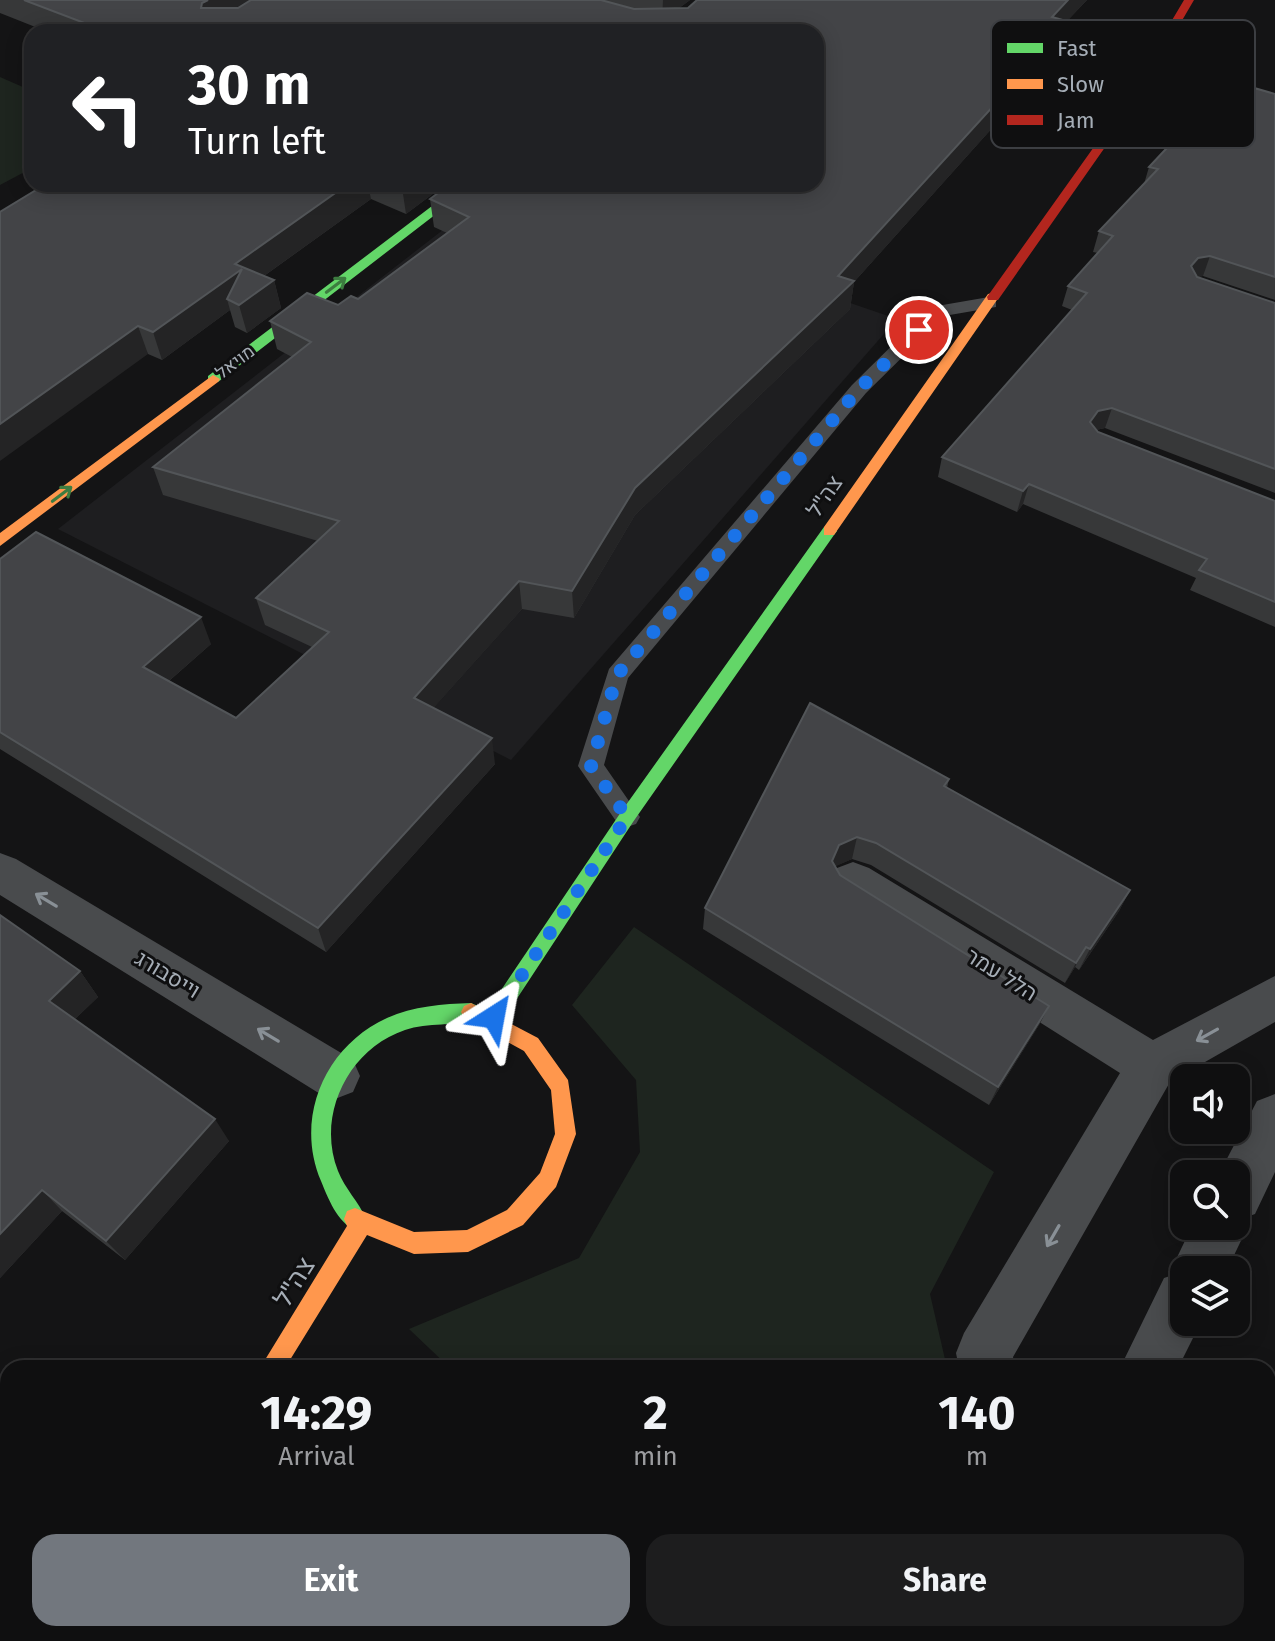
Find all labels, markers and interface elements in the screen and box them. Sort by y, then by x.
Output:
legend [991,20,1255,148]
text: Fast [1057,35,1097,62]
text: 30 m [188,52,310,119]
icon: left [56,56,160,160]
text: Slow [1057,71,1104,98]
text: Jam [1057,107,1095,134]
text: Turn left [188,120,326,164]
one-way arrow [325,277,346,294]
pin [885,296,953,364]
icon: arrive [897,308,941,352]
street label: מויאל [211,340,259,384]
street label: צה"ל [800,470,848,522]
one-way arrow [51,485,72,502]
one-way arrow [35,892,58,908]
street label: הלל עמר [961,942,1042,1007]
street label: וייסבורג [130,945,205,1004]
position arrow [452,975,536,1059]
one-way arrow [257,1027,280,1043]
one-way arrow [1196,1027,1219,1043]
map controls [1170,1064,1250,1336]
button: sound [1170,1064,1250,1144]
button: search [1170,1160,1250,1240]
one-way arrow [1045,1223,1060,1247]
street label: צה"ל [267,1251,322,1313]
button: layers [1170,1256,1250,1336]
text: 14:29 [260,1384,373,1442]
text: 2 [643,1384,668,1442]
text: 140 [938,1384,1016,1442]
text: Arrival [278,1441,355,1472]
text: min [633,1441,678,1472]
text: m [966,1441,988,1472]
button: Exit [32,1534,630,1626]
button: Share [646,1534,1244,1626]

